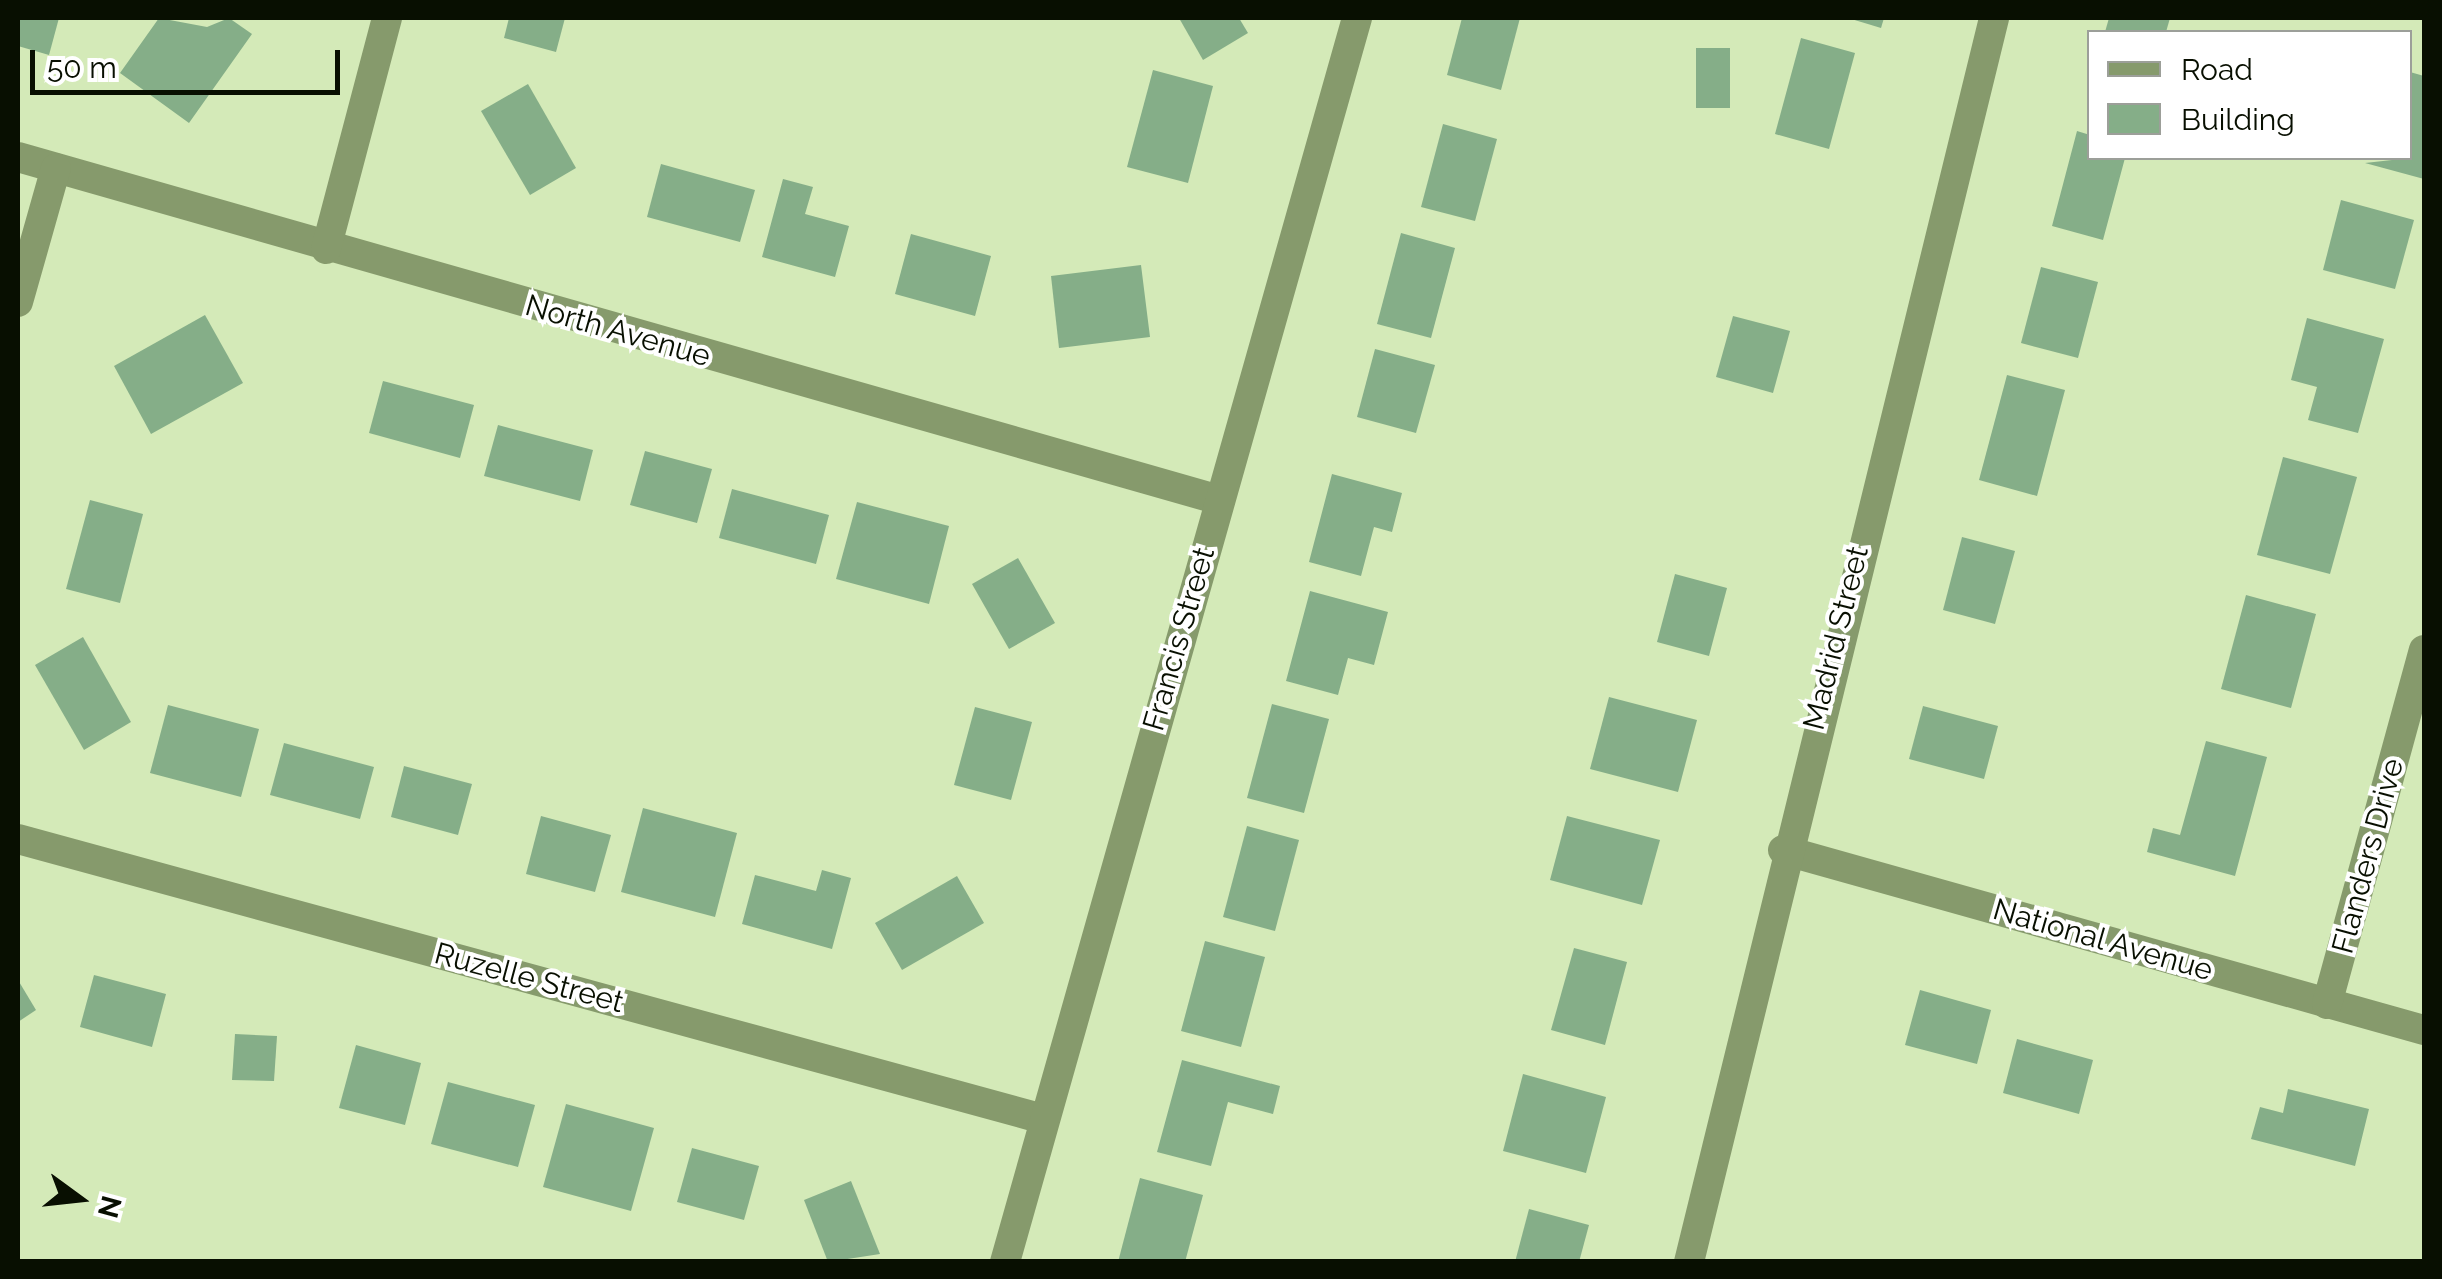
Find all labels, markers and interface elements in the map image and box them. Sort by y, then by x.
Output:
scale bar [35,30,345,92]
legend [2087,30,2412,160]
text: 50 m [47,50,117,85]
text: Road [2181,52,2253,87]
text: Building [2181,102,2295,137]
street label: North Avenue [521,287,715,375]
street label: Francis Street [1136,543,1222,735]
street label: Madrid Street [1796,543,1876,733]
street label: Flanders Drive [2325,755,2411,957]
street label: National Avenue [1988,891,2218,989]
street label: Ruzelle Street [431,936,627,1020]
north arrow [30,1149,130,1249]
text: N [91,1192,128,1221]

